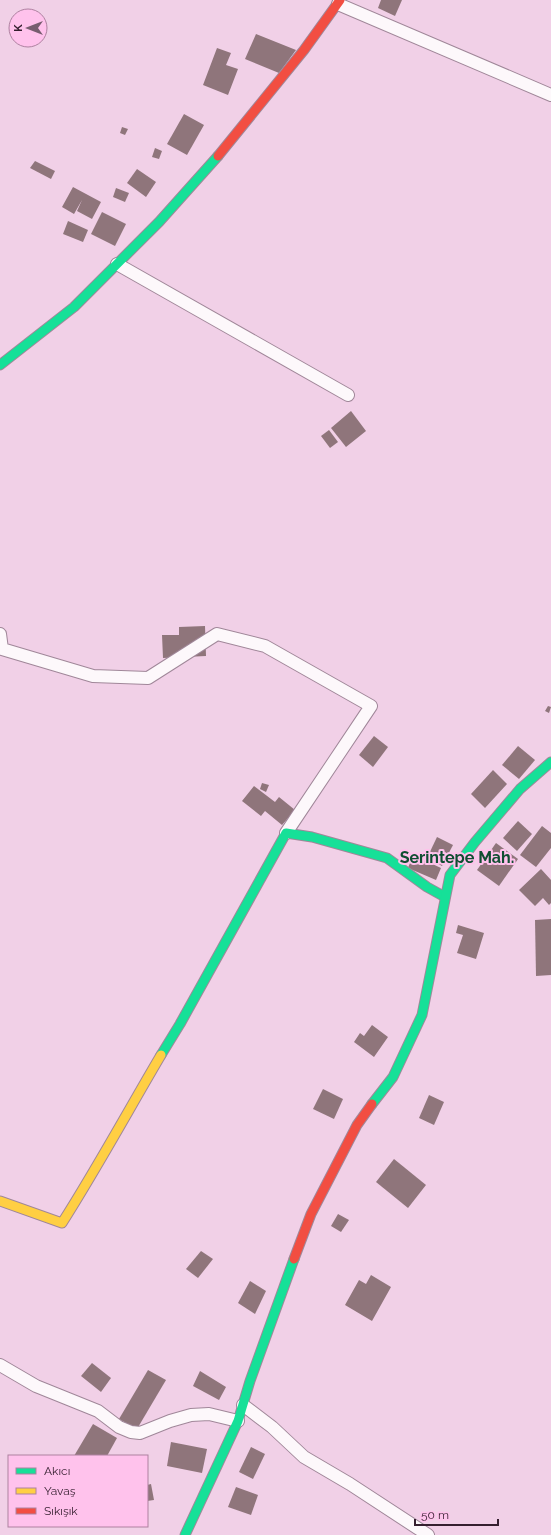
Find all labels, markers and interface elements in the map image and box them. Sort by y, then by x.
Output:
north arrow [8,8,48,48]
text: K [12,24,25,32]
district label: Serintepe Mah. [400,848,514,867]
legend [8,1455,148,1527]
text: Akıcı [44,1464,70,1478]
text: Yavaş [44,1484,76,1498]
scale bar [415,1501,498,1527]
text: Sıkışık [44,1504,78,1518]
text: 50 m [421,1508,449,1522]

